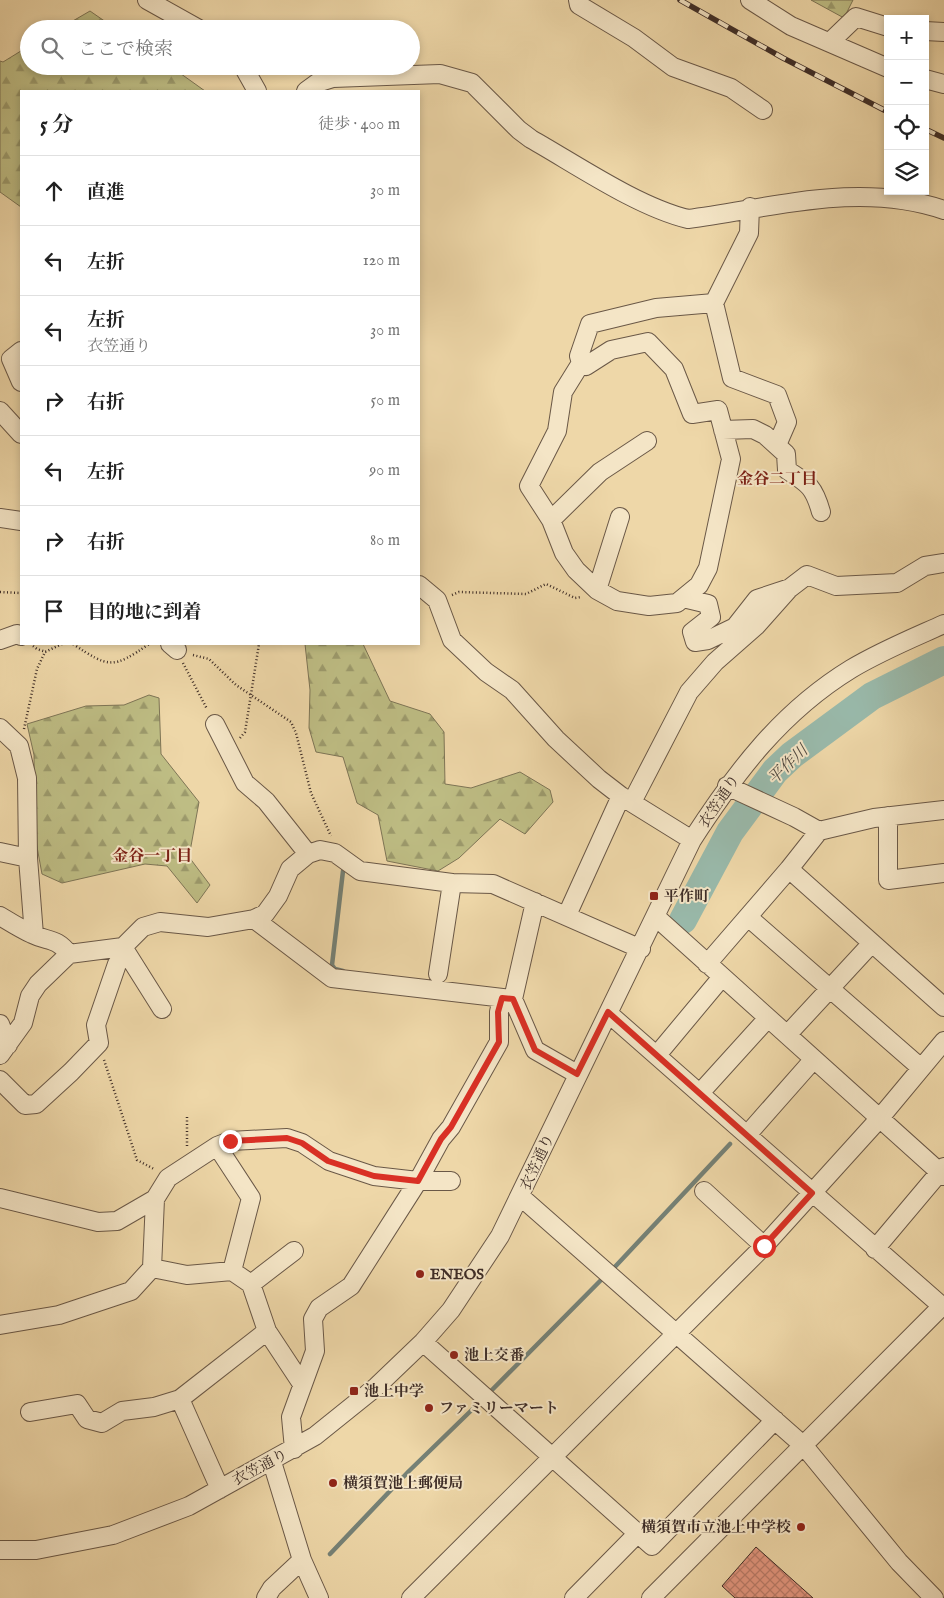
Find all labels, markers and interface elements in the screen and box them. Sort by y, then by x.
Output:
map controls [884,15,929,195]
button: + [884,15,929,60]
search box [20,20,420,75]
icon: search [38,34,66,62]
text: ここで検索 [78,38,173,62]
button: − [884,60,929,105]
button: locate [884,105,929,150]
text: 5 分 [40,112,73,139]
text: 徒歩 · 400 m [318,115,400,135]
button: layers [884,150,929,195]
icon: ahead [40,177,68,205]
text: 直進 [87,181,125,205]
text: 30 m [370,181,400,201]
icon: left [40,247,68,275]
text: 左折 [87,251,125,275]
text: 120 m [363,251,400,271]
text: 左折 [87,309,125,333]
icon: left [40,317,68,345]
text: 30 m [370,321,400,341]
text: 衣笠通り [87,337,151,357]
icon: right [40,387,68,415]
text: 右折 [87,391,125,415]
text: 50 m [371,391,400,411]
icon: left [40,457,68,485]
text: 左折 [87,461,125,485]
text: 90 m [369,461,400,481]
district label: 金谷二丁目 [737,470,817,490]
icon: right [40,527,68,555]
text: 右折 [87,531,125,555]
text: 80 m [370,531,400,551]
icon: arrive [40,597,68,625]
text: 目的地に到着 [87,601,201,625]
water label: 平作川 [764,740,814,789]
street label: 衣笠通り [695,771,744,831]
district label: 金谷一丁目 [112,847,192,867]
place label: 平作町 [664,887,709,906]
marker: 平作町 [648,890,660,902]
route end [219,1130,242,1153]
street label: 衣笠通り [516,1131,559,1193]
route start [753,1235,776,1258]
place label: ENEOS [430,1265,484,1284]
marker: ENEOS [414,1268,426,1280]
place label: 池上交番 [464,1346,525,1365]
marker: 池上交番 [448,1349,460,1361]
place label: 池上中学 [364,1382,424,1401]
marker: 池上中学 [348,1385,360,1397]
place label: ファミリーマート [439,1399,559,1418]
marker: ファミリーマート [423,1402,435,1414]
street label: 衣笠通り [229,1445,291,1490]
place label: 横須賀池上郵便局 [343,1474,463,1493]
marker: 横須賀池上郵便局 [327,1477,339,1489]
place label: 横須賀市立池上中学校 [641,1518,791,1537]
marker: 横須賀市立池上中学校 [795,1521,807,1533]

